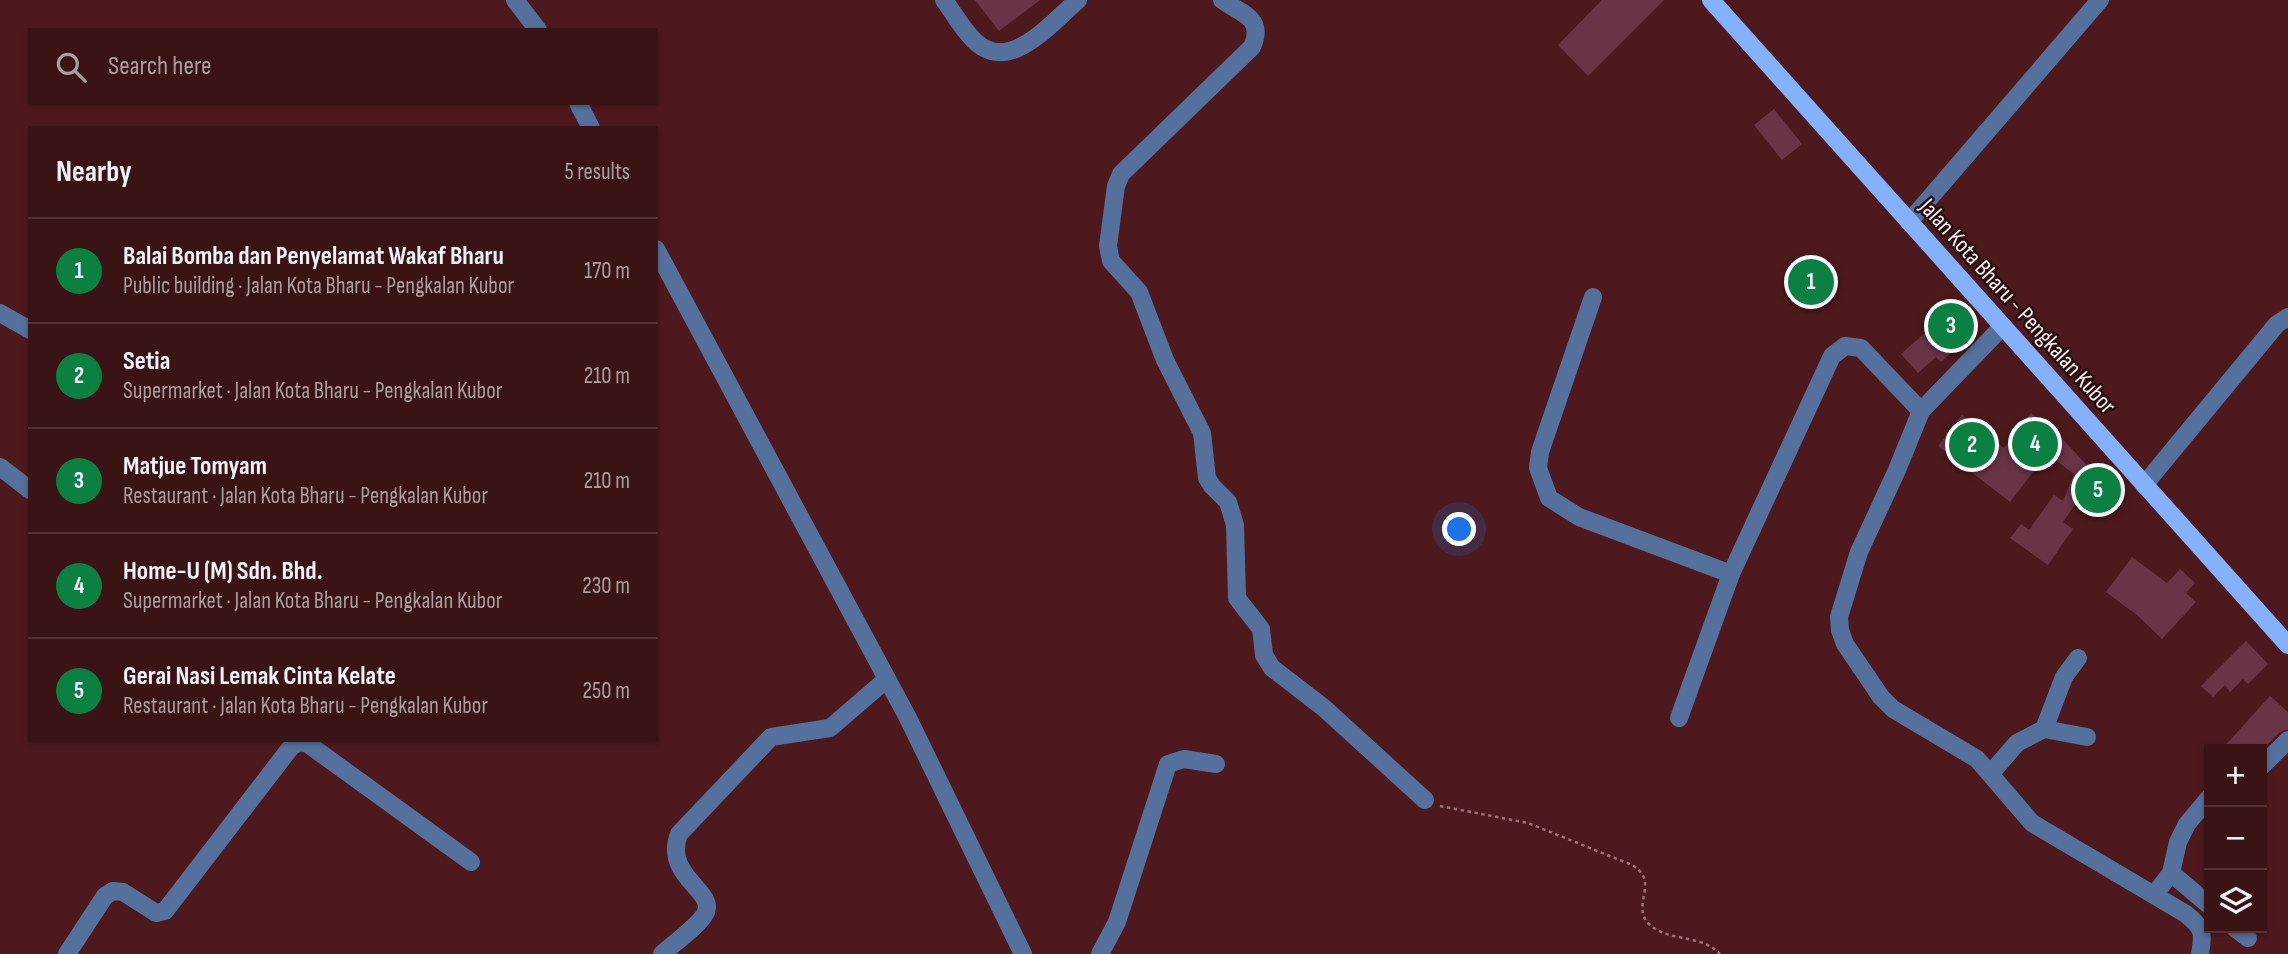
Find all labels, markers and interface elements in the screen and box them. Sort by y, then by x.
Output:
search box [28,28,658,105]
icon: search [52,48,90,86]
text: Search here [108,51,211,82]
text: Nearby [56,154,132,190]
text: 5 results [564,158,630,186]
street label: Jalan Kota Bharu - Pengkalan Kubor [1913,192,2122,420]
text: Balai Bomba dan Penyelamat Wakaf Bharu [123,241,504,272]
pin: 1 [1788,256,1834,308]
text: 1 [74,257,84,285]
text: 170 m [584,257,630,285]
text: Public building · Jalan Kota Bharu - Pengkalan Kubor [123,272,514,300]
pin: 3 [1928,300,1974,352]
text: Setia [123,346,170,377]
text: 2 [74,362,84,390]
text: 210 m [584,362,630,390]
text: Supermarket · Jalan Kota Bharu - Pengkalan Kubor [123,377,502,405]
pin: 4 [2012,418,2058,470]
pin: 2 [1949,419,1995,471]
text: Matjue Tomyam [123,451,267,482]
pin: 5 [2075,464,2121,516]
text: 3 [74,467,84,495]
text: 210 m [584,467,630,495]
text: Restaurant · Jalan Kota Bharu - Pengkalan Kubor [123,482,488,510]
your location [1442,512,1476,546]
text: Home-U (M) Sdn. Bhd. [123,556,323,587]
text: 4 [74,572,84,600]
text: 230 m [582,572,630,600]
text: Supermarket · Jalan Kota Bharu - Pengkalan Kubor [123,587,502,615]
text: Gerai Nasi Lemak Cinta Kelate [123,661,396,692]
text: 5 [74,677,84,705]
text: 250 m [583,677,630,705]
text: Restaurant · Jalan Kota Bharu - Pengkalan Kubor [123,692,488,720]
map controls [2204,744,2267,933]
button: + [2204,744,2267,807]
button: − [2204,807,2267,870]
button: layers [2204,870,2267,933]

